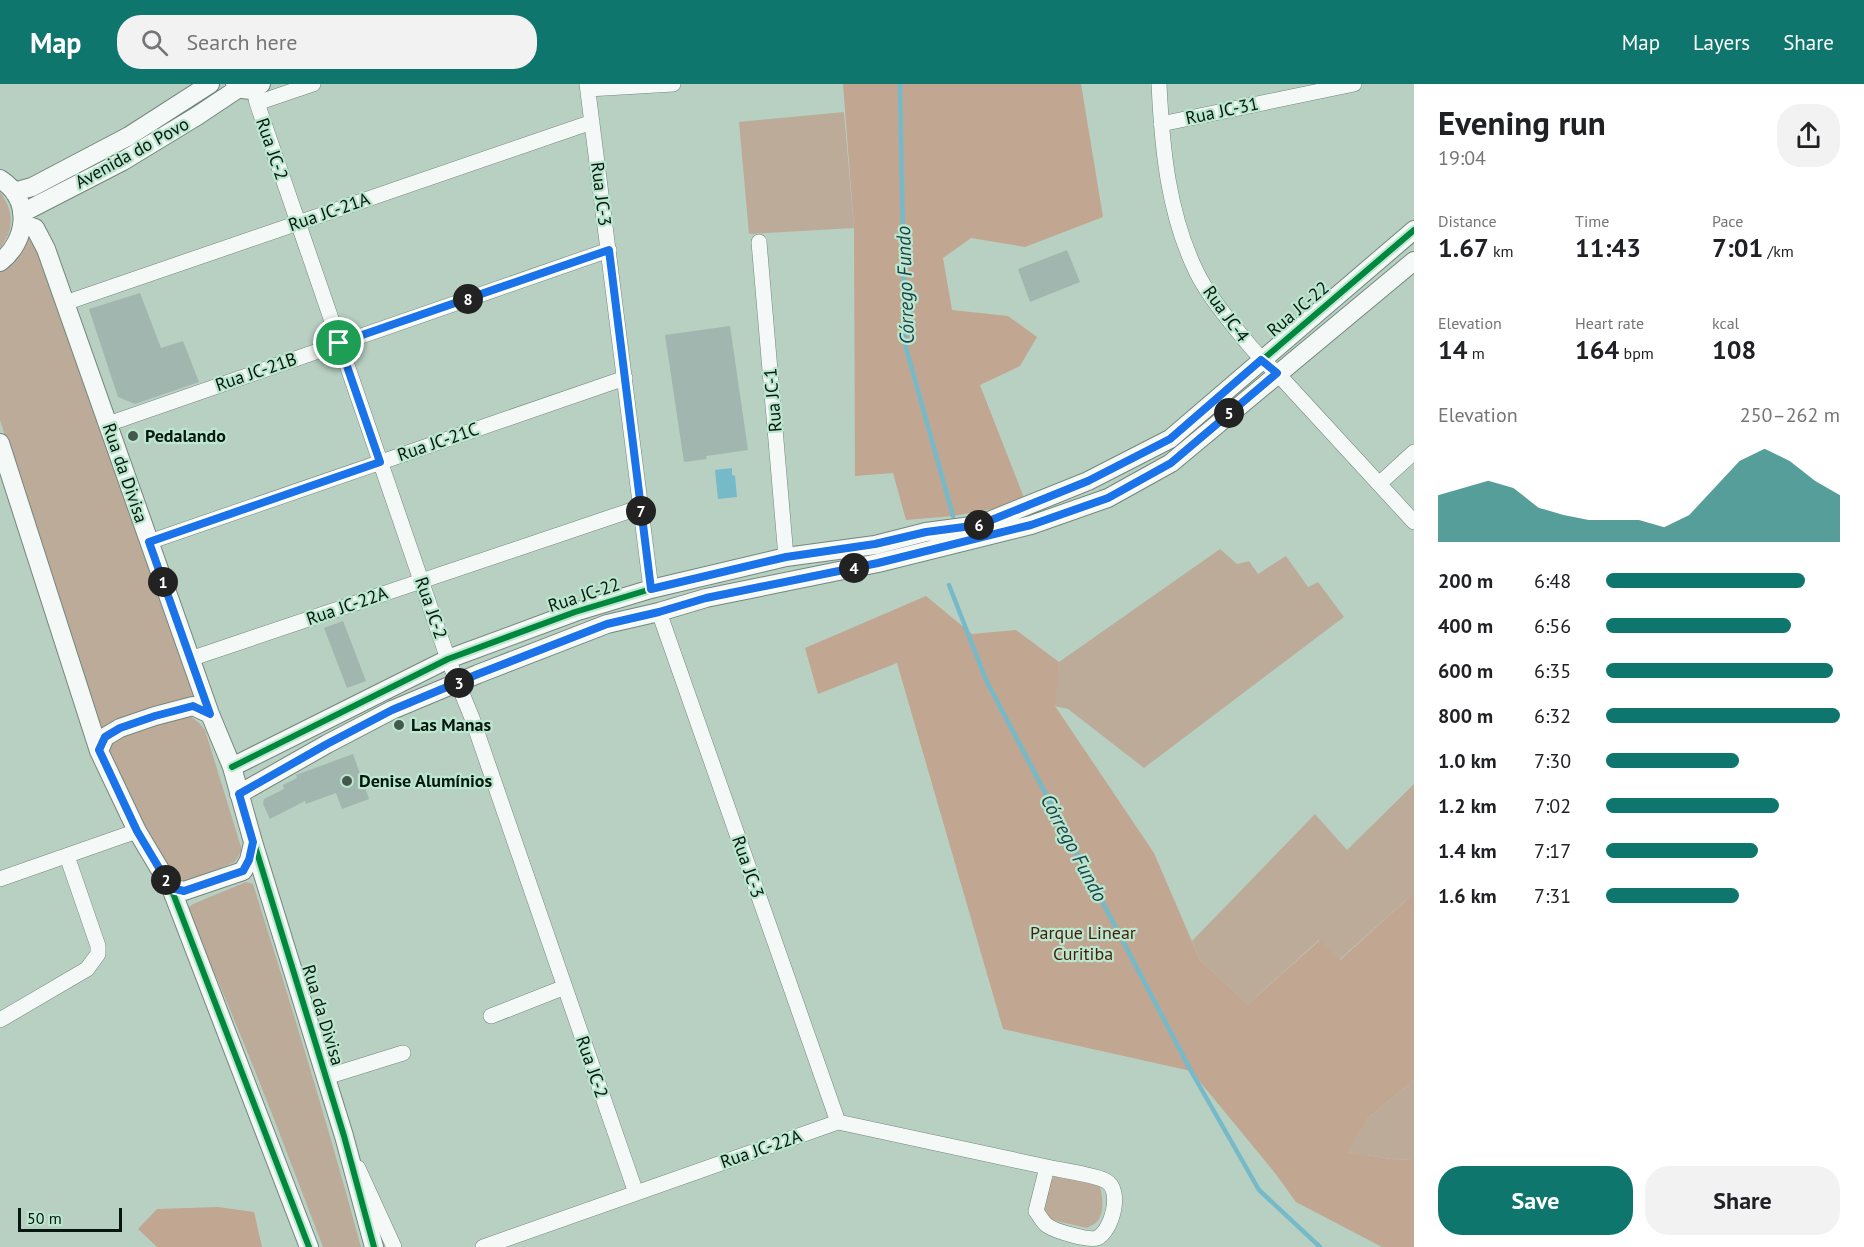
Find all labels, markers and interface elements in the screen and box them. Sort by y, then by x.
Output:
search box [117,15,537,69]
text: Map [30,24,81,61]
icon: search [138,26,171,59]
text: Search here [186,28,297,56]
text: Map [1622,29,1660,56]
text: Layers [1693,29,1750,56]
text: Share [1783,29,1834,56]
street label: Rua JC-31 [1183,92,1261,129]
text: Evening run [1438,101,1606,144]
button: share [1777,104,1840,167]
street label: Avenida do Povo [71,112,193,193]
street label: Rua JC-2 [251,115,294,183]
text: 19:04 [1438,145,1486,171]
street label: Rua JC-3 [586,161,617,227]
street label: Rua JC-21A [285,187,373,236]
text: Distance [1438,211,1497,231]
text: Time [1575,211,1609,231]
text: Pace [1712,211,1743,231]
water label: Córrego Fundo [890,225,920,345]
text: 1.67 [1438,231,1489,264]
text: 11:43 [1575,231,1641,264]
text: 7:01 [1712,231,1763,264]
text: km [1489,241,1514,261]
text: /km [1763,241,1794,261]
street label: Rua JC-22 [1262,276,1333,341]
street label: Rua JC-4 [1198,281,1255,347]
pin: 8 [453,284,483,314]
text: 8 [463,289,473,309]
text: Elevation [1438,313,1502,333]
text: Heart rate [1575,313,1644,333]
text: kcal [1712,313,1739,333]
pin [313,317,364,368]
icon: arrive [322,326,355,359]
text: 14 [1438,333,1467,366]
text: 164 [1575,333,1619,366]
text: 108 [1712,333,1756,366]
text: m [1467,343,1485,363]
text: bpm [1619,343,1654,363]
street label: Rua JC-21B [212,347,300,396]
street label: Rua JC-1 [758,367,787,433]
pin: 5 [1214,398,1244,428]
text: Elevation [1438,402,1518,428]
text: 250–262 m [1740,402,1840,428]
text: 5 [1224,403,1234,423]
street label: Rua JC-21C [394,417,482,466]
street label: Rua da Divisa [98,420,153,526]
place label: Pedalando [145,424,226,447]
marker: Pedalando [126,429,140,443]
pin: 7 [626,496,656,526]
text: 7 [636,501,646,521]
pin: 6 [964,510,994,540]
text: 6 [974,515,984,535]
pin: 4 [839,553,869,583]
text: 4 [849,558,859,578]
pin: 1 [148,567,178,597]
text: 200 m [1438,568,1493,594]
text: 6:48 [1534,568,1571,594]
text: 1 [158,572,168,592]
street label: Rua JC-22 [545,572,623,617]
street label: Rua JC-2 [410,574,453,642]
street label: Rua JC-22A [303,581,391,630]
text: 400 m [1438,613,1493,639]
text: 6:56 [1534,613,1571,639]
text: 600 m [1438,658,1493,684]
text: 6:35 [1534,658,1571,684]
pin: 3 [444,668,474,698]
text: 3 [454,673,464,693]
text: 800 m [1438,703,1493,729]
text: 6:32 [1534,703,1571,729]
place label: Las Manas [411,713,491,736]
marker: Las Manas [392,718,406,732]
text: 1.0 km [1438,748,1497,774]
text: 7:30 [1534,748,1571,774]
place label: Denise Alumínios [359,769,493,792]
marker: Denise Alumínios [340,774,354,788]
water label: Córrego Fundo [1035,790,1113,906]
text: 1.2 km [1438,793,1497,819]
text: 7:02 [1534,793,1571,819]
street label: Rua JC-3 [727,833,770,901]
text: 1.4 km [1438,838,1497,864]
text: 7:17 [1534,838,1571,864]
pin: 2 [151,865,181,895]
text: 2 [161,870,171,890]
text: 1.6 km [1438,883,1497,909]
text: 7:31 [1534,883,1571,909]
park label: Parque Linear Curitiba [1030,921,1136,965]
street label: Rua da Divisa [297,962,350,1068]
street label: Rua JC-2 [571,1033,614,1101]
street label: Rua JC-22A [717,1124,805,1173]
button: Save [1438,1166,1633,1235]
button: Share [1645,1166,1840,1235]
scale bar [18,1205,122,1232]
text: 50 m [27,1208,62,1228]

